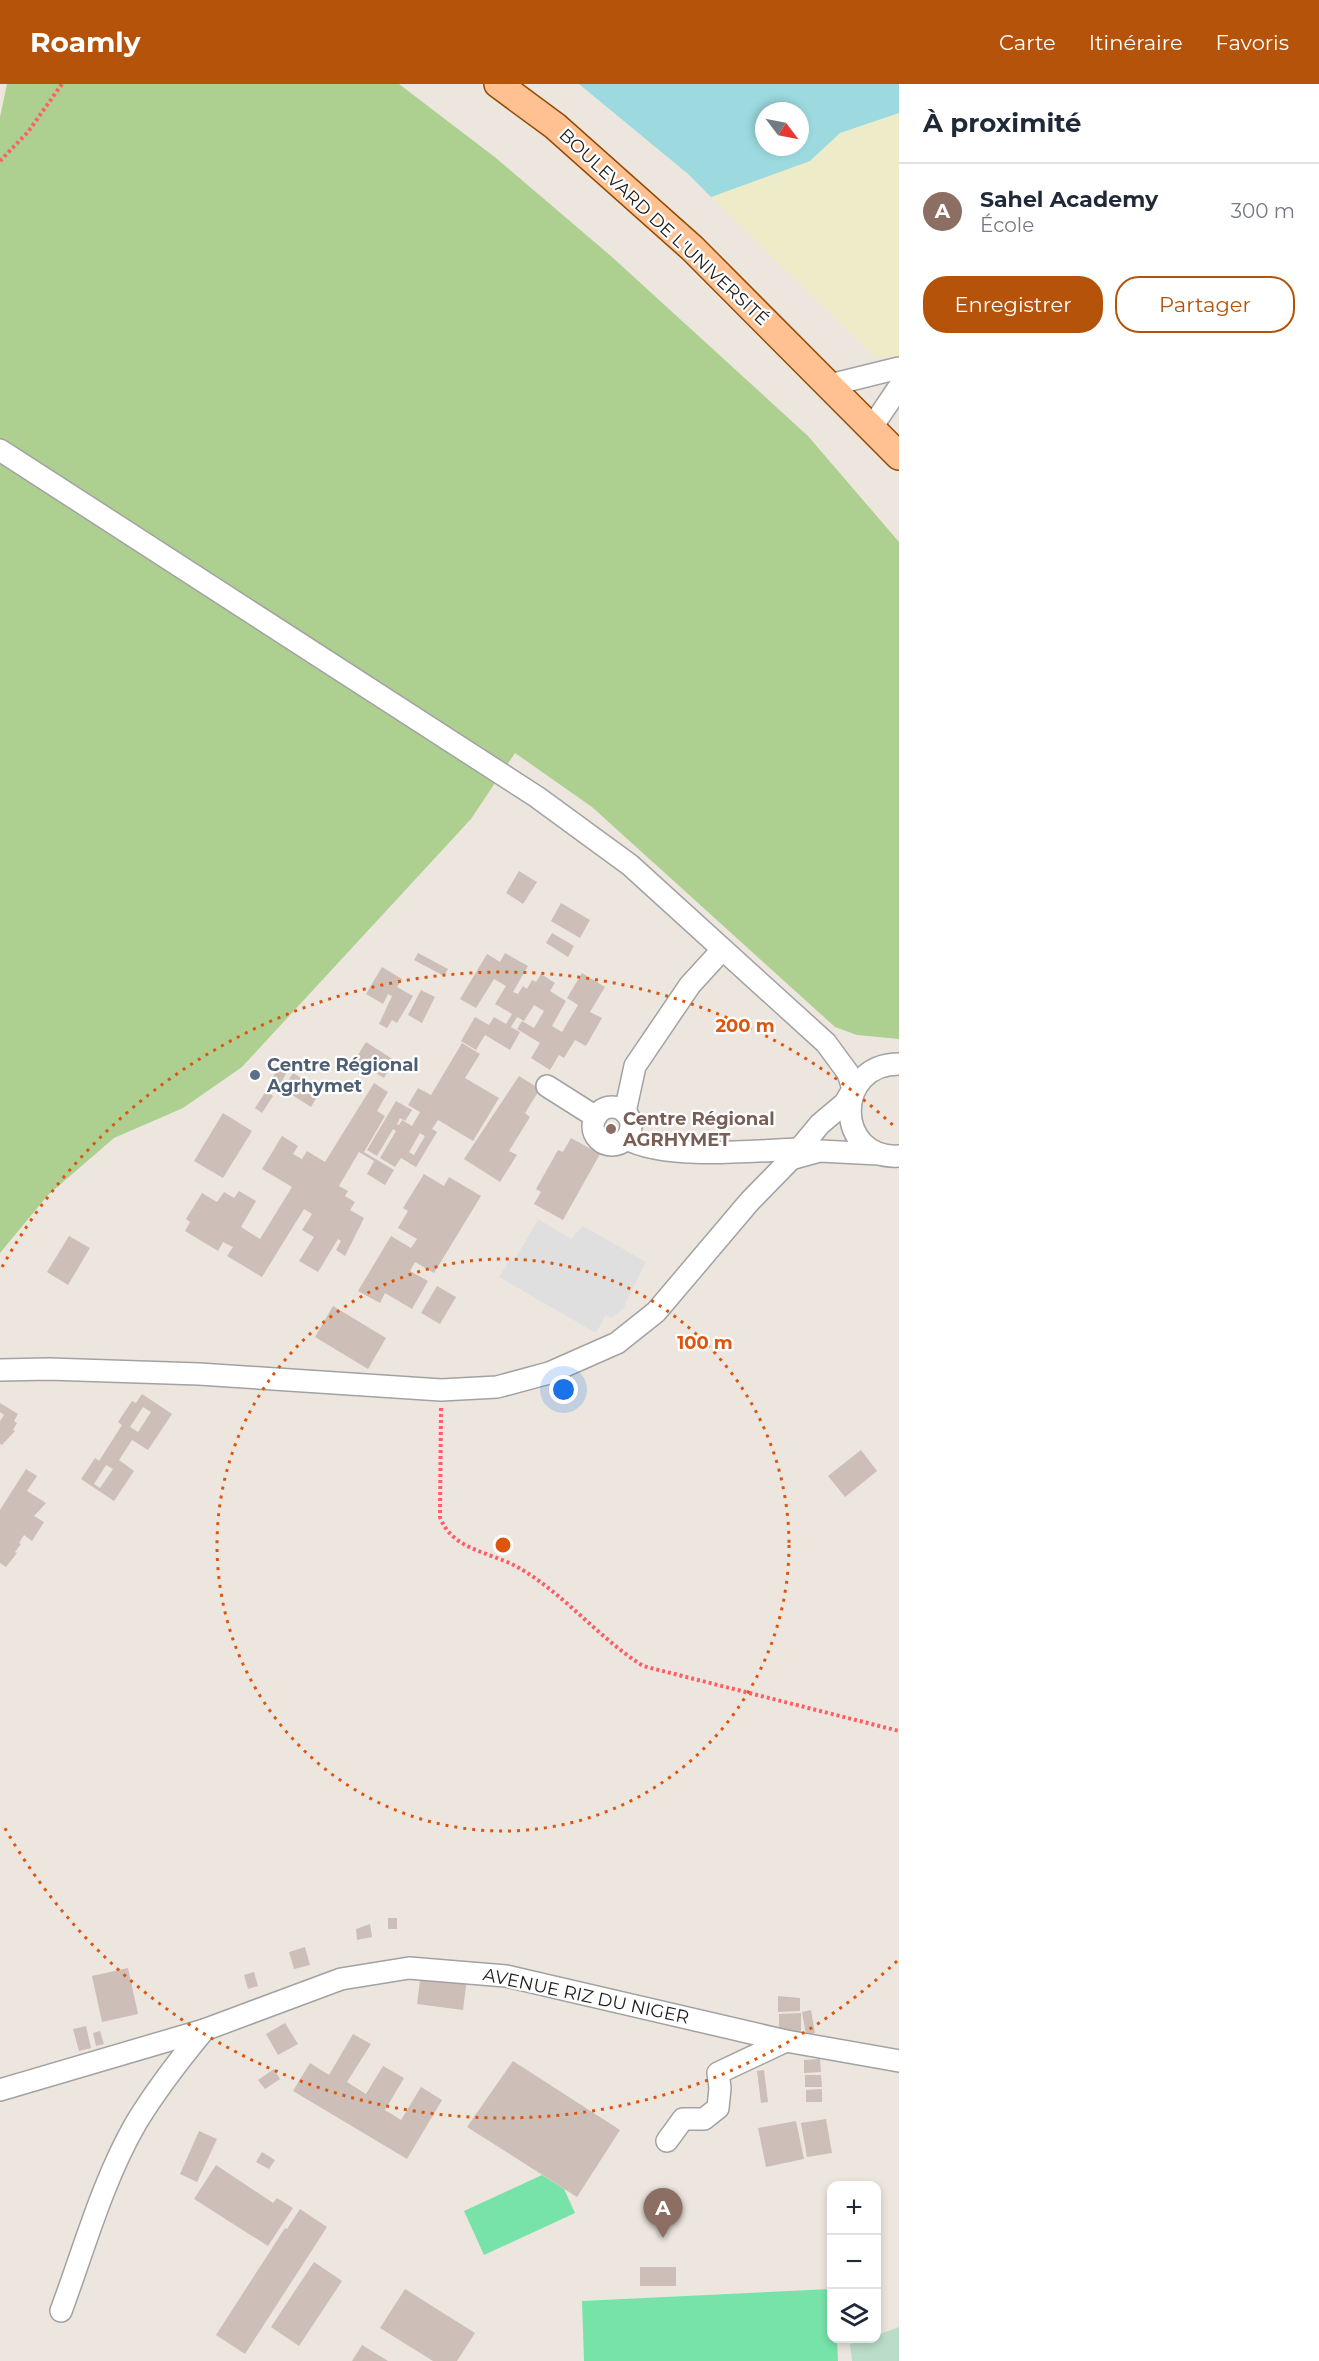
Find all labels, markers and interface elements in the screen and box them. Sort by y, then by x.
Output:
text: Roamly [30,25,140,59]
text: Carte [999,30,1056,55]
text: Itinéraire [1089,30,1183,55]
text: Favoris [1216,30,1289,55]
north arrow [755,102,809,156]
text: À proximité [923,107,1082,139]
street label: BOULEVARD DE L'UNIVERSITÉ [554,124,774,330]
text: Sahel Academy [980,186,1158,213]
text: A [935,199,950,223]
text: 300 m [1231,199,1295,223]
text: École [980,213,1034,237]
button: Enregistrer [923,276,1103,333]
button: Partager [1115,276,1295,333]
text: 200 m [715,1015,775,1037]
place label: Centre Régional Agrhymet [266,1054,419,1097]
marker: Centre Régional Agrhymet [248,1068,262,1082]
place label: Centre Régional AGRHYMET [622,1108,775,1151]
marker: Centre Régional AGRHYMET [604,1122,618,1136]
text: 100 m [677,1332,733,1354]
your location [549,1375,578,1404]
centre of rings [493,1535,513,1555]
street label: AVENUE RIZ DU NIGER [481,1963,691,2029]
map controls [827,2181,881,2343]
button: + [827,2181,881,2235]
pin: A [644,2188,682,2238]
button: − [827,2235,881,2289]
button: layers [827,2289,881,2343]

